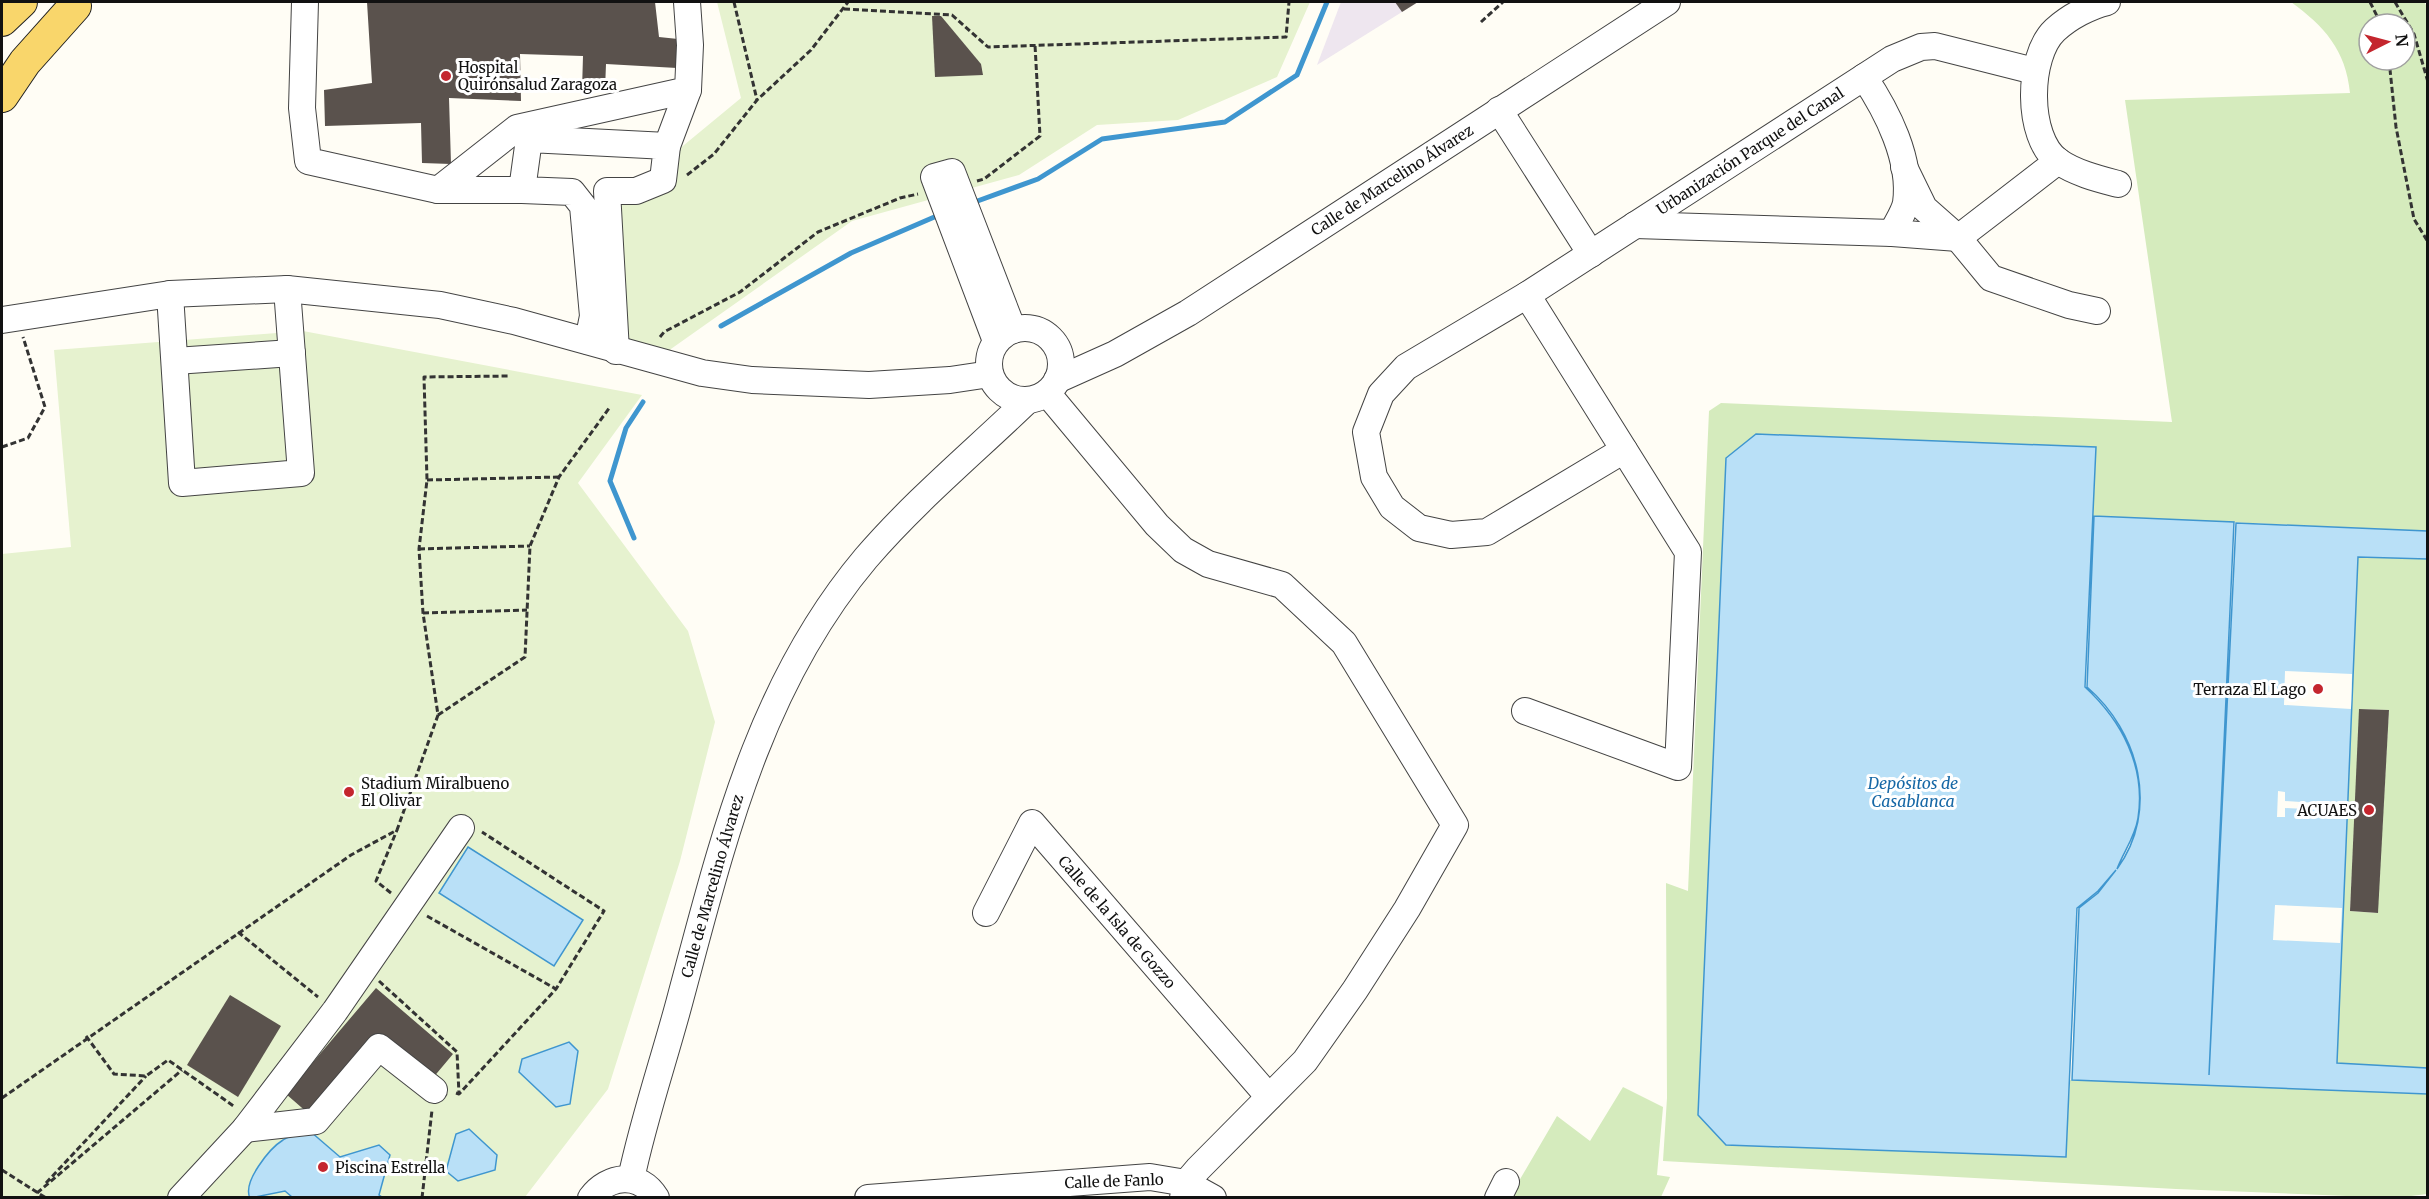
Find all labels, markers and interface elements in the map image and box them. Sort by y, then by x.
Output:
north arrow [2357,12,2417,72]
text: N [2391,33,2413,48]
place label: Hospital Quirónsalud Zaragoza [458,58,617,94]
marker: Hospital Quirónsalud Zaragoza [439,69,453,83]
street label: Urbanización Parque del Canal [1653,83,1848,219]
street label: Calle de Marcelino Álvarez [1307,120,1477,240]
place label: Terraza El Lago [2193,680,2306,699]
marker: Terraza El Lago [2311,682,2325,696]
water label: Depósitos de Casablanca [1867,773,1958,811]
place label: Stadium Miralbueno El Olivar [361,774,509,810]
marker: Stadium Miralbueno El Olivar [342,785,356,799]
street label: Calle de Marcelino Álvarez [676,792,747,980]
place label: ACUAES [2296,801,2357,820]
marker: ACUAES [2362,803,2376,817]
street label: Calle de la Isla de Gozzo [1054,852,1180,992]
place label: Piscina Estrella [335,1158,445,1177]
marker: Piscina Estrella [316,1160,330,1174]
street label: Calle de Fanlo [1064,1170,1164,1192]

